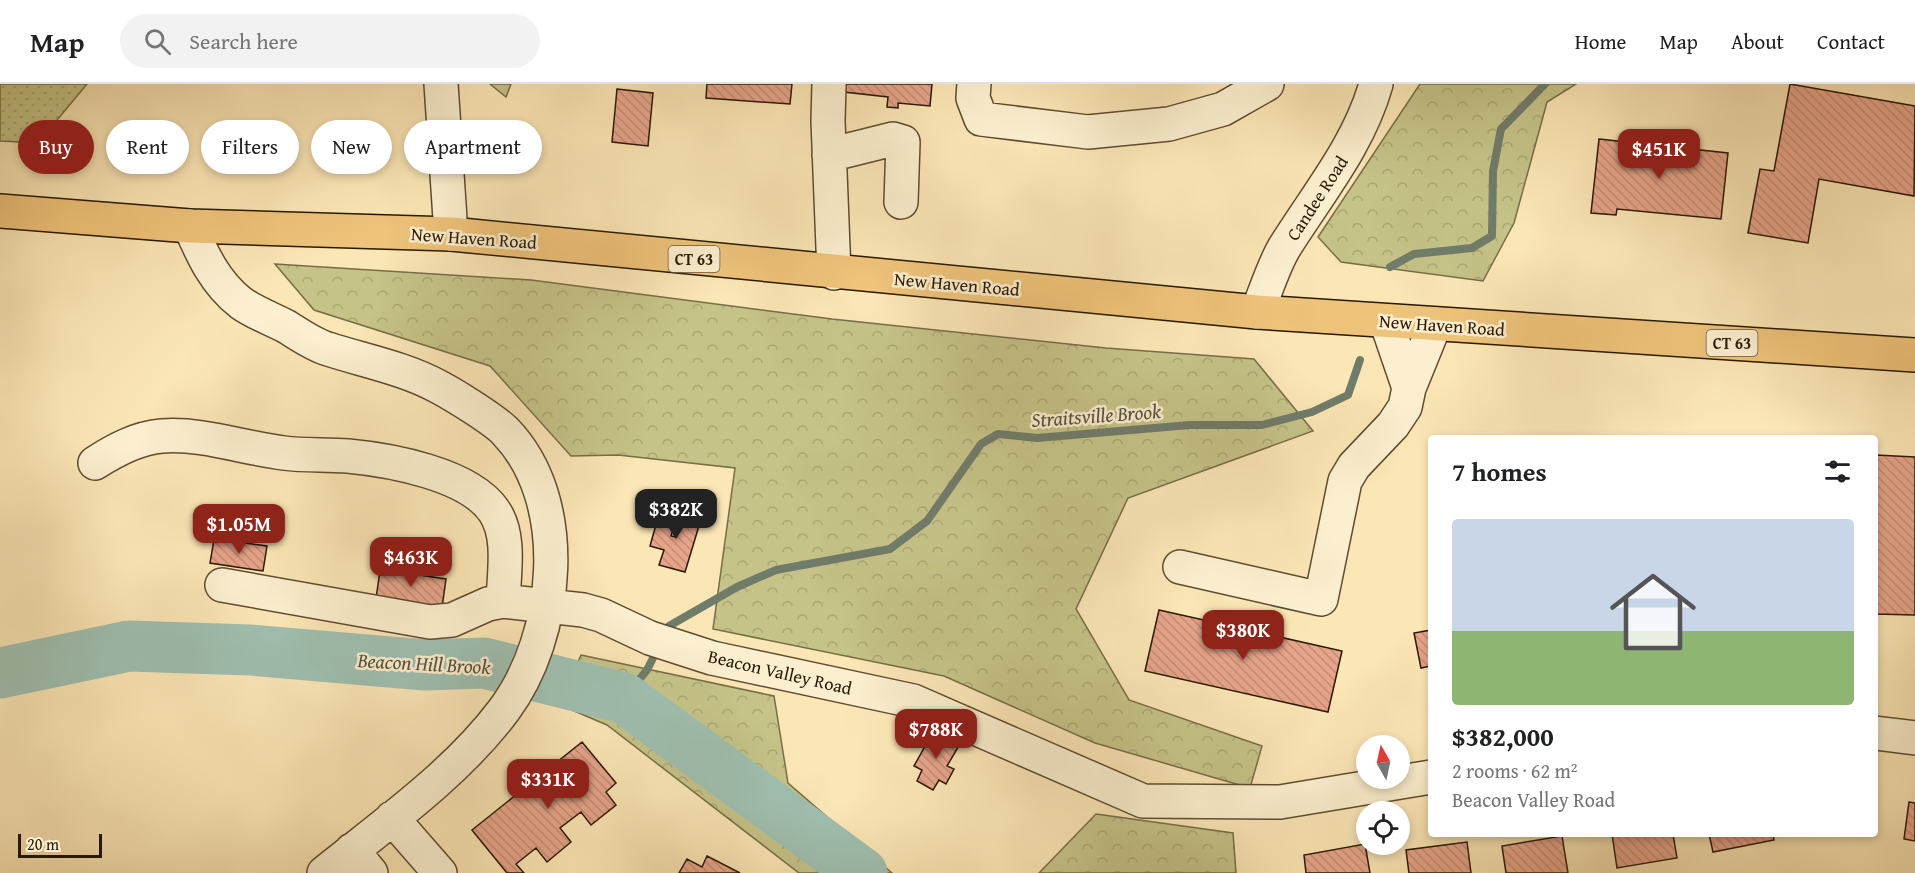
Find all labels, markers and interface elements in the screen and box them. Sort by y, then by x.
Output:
search box [120,14,540,68]
text: Map [30,21,84,62]
icon: search [141,25,174,58]
text: Search here [189,25,298,57]
text: Home [1575,26,1626,57]
text: Map [1659,26,1698,57]
text: About [1731,26,1784,57]
text: Contact [1817,26,1885,57]
chip: Buy [18,120,94,174]
chip: Rent [106,120,189,174]
chip: Filters [201,120,299,174]
chip: New [311,120,392,174]
chip: Apartment [404,120,542,174]
pin: $451K [1617,129,1701,180]
text: $451K [1632,134,1686,163]
street label: Candee Road [1279,150,1355,246]
street label: New Haven Road [410,220,538,256]
road number: CT 63 [668,246,720,272]
street label: New Haven Road [893,265,1021,303]
street label: New Haven Road [1378,307,1506,343]
road number: CT 63 [1706,330,1758,356]
water label: Straitsville Brook [1030,396,1163,434]
text: 7 homes [1452,452,1547,491]
icon: filters [1821,455,1854,488]
pin: $382K [634,489,718,540]
text: $382K [649,494,703,523]
pin: $1.05M [190,504,288,555]
text: $1.05M [207,509,271,538]
pin: $463K [369,537,453,588]
text: $463K [384,542,438,571]
icon: home [1599,558,1707,666]
pin: $380K [1201,610,1285,661]
text: $380K [1216,615,1270,644]
street label: Beacon Valley Road [705,642,855,702]
water label: Beacon Hill Brook [356,645,492,681]
pin: $788K [894,709,978,760]
text: $788K [909,714,963,743]
text: $382,000 [1452,717,1554,756]
north arrow [1356,735,1410,789]
map controls [1356,735,1410,855]
text: 2 rooms · 62 m² [1452,756,1578,785]
pin: $331K [506,759,590,810]
text: $331K [521,764,575,793]
text: Beacon Valley Road [1452,785,1615,814]
button: locate [1356,801,1410,855]
scale bar [18,831,102,858]
text: 20 m [27,832,59,856]

